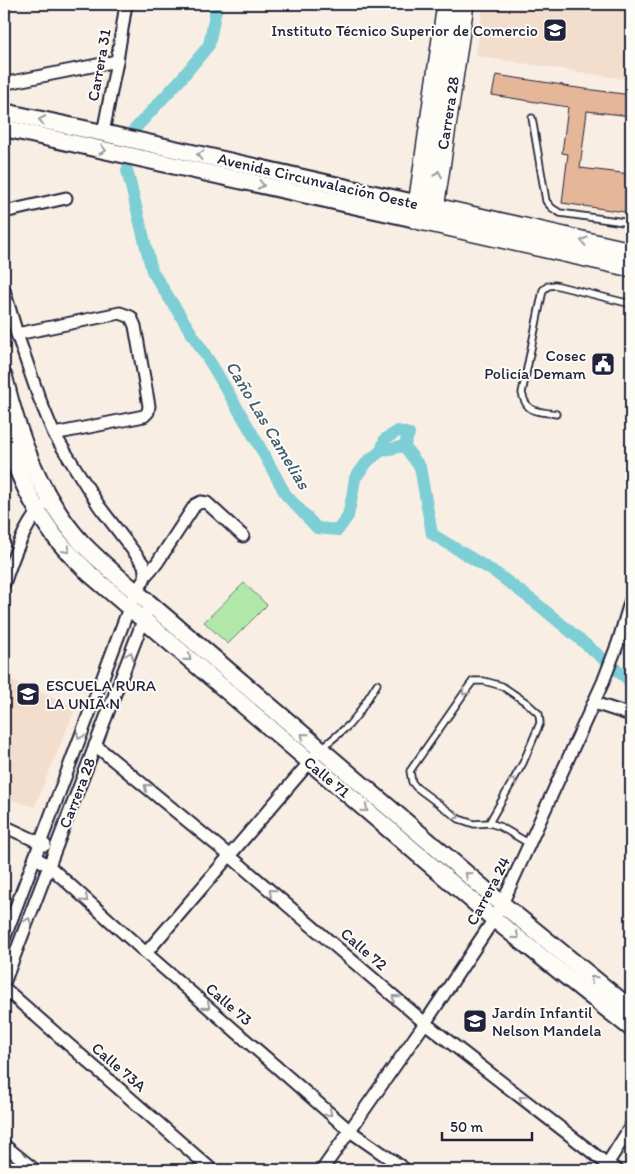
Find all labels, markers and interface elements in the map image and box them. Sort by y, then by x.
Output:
school or university icon: Instituto Técnico Superior de Comercio [542,17,568,43]
place label: Instituto Técnico Superior de Comercio [271,21,538,40]
street label: Carrera 31 [83,27,115,103]
street label: Carrera 28 [433,75,463,151]
one-way arrow [37,115,46,126]
one-way arrow [98,144,107,154]
street label: Avenida Circunvalación Oeste [216,149,420,213]
one-way arrow [196,150,205,161]
one-way arrow [433,170,443,179]
one-way arrow [257,179,266,190]
one-way arrow [579,236,588,247]
place label: Cosec Policía Demam [484,346,587,383]
public building icon: Cosec Policía Demam [590,351,616,377]
water label: Caño Las Camelias [221,357,315,494]
one-way arrow [61,545,70,554]
one-way arrow [124,651,134,660]
one-way arrow [183,652,192,661]
place label: ESCUELA RURA LA UNIÃ‹N [46,676,156,713]
school or university icon: ESCUELA RURA LA UNIÃ‹N [15,681,41,707]
one-way arrow [462,686,471,696]
one-way arrow [76,731,86,740]
one-way arrow [301,733,310,742]
street label: Calle 71 [300,752,354,802]
street label: Carrera 28 [55,755,99,831]
one-way arrow [507,777,517,786]
one-way arrow [144,785,153,793]
one-way arrow [359,803,368,812]
one-way arrow [450,809,459,819]
street label: Carrera 24 [462,853,514,929]
one-way arrow [464,872,473,881]
one-way arrow [268,889,277,898]
one-way arrow [79,893,88,902]
one-way arrow [21,917,32,926]
street label: Calle 72 [337,924,392,975]
one-way arrow [510,931,519,939]
one-way arrow [590,975,599,984]
street label: Calle 73 [202,979,256,1030]
one-way arrow [392,995,401,1003]
one-way arrow [201,1000,210,1009]
place label: Jardín Infantil Nelson Mandela [492,1003,602,1040]
school or university icon: Jardín Infantil Nelson Mandela [462,1008,488,1034]
street label: Calle 73A [88,1038,150,1096]
one-way arrow [519,1096,528,1104]
one-way arrow [324,1107,333,1116]
scale bar [442,1109,532,1141]
text: 50 m [450,1118,483,1136]

